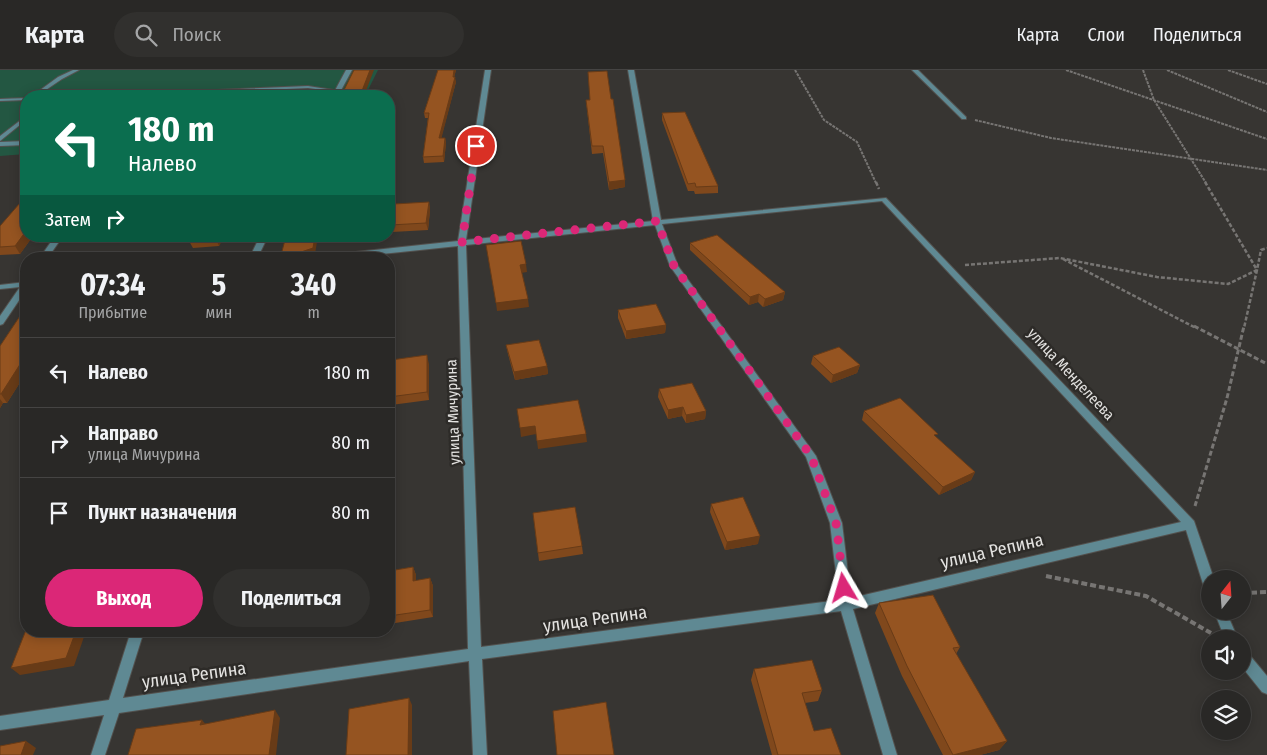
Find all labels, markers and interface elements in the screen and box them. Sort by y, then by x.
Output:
search box [114,12,464,57]
text: Карта [25,21,84,49]
icon: search [132,21,160,49]
text: Поиск [172,23,221,46]
text: Карта [1016,24,1059,46]
text: Слои [1087,24,1125,46]
text: Поделиться [1153,24,1242,46]
text: 180 m [128,108,214,150]
icon: left [45,110,110,175]
pin [455,125,497,167]
icon: arrive [462,132,490,160]
text: Налево [128,150,197,177]
icon: right [101,205,129,233]
text: Затем [45,208,91,231]
text: 07:34 [80,267,145,303]
text: 5 [212,267,226,303]
text: 340 [291,267,337,303]
text: Прибытие [78,303,147,322]
text: мин [205,303,232,322]
text: m [308,303,320,322]
street label: улица Менделеева [1024,324,1118,424]
icon: left [45,359,73,387]
street label: улица Мичурина [442,359,464,465]
text: Налево [88,361,148,384]
text: 180 m [324,361,370,384]
text: Направо [88,422,158,445]
icon: right [45,429,73,457]
text: 80 m [332,431,370,454]
text: улица Мичурина [88,445,200,464]
icon: arrive [45,499,73,527]
text: Пункт назначения [88,501,237,524]
text: 80 m [332,501,370,524]
street label: улица Репина [939,528,1046,573]
position arrow [817,561,869,613]
button: Выход [45,569,203,627]
button: Поделиться [213,569,370,627]
north arrow [1201,570,1251,620]
map controls [1201,570,1251,740]
street label: улица Репина [542,601,649,637]
button: sound [1201,630,1251,680]
street label: улица Репина [141,657,248,693]
button: layers [1201,690,1251,740]

